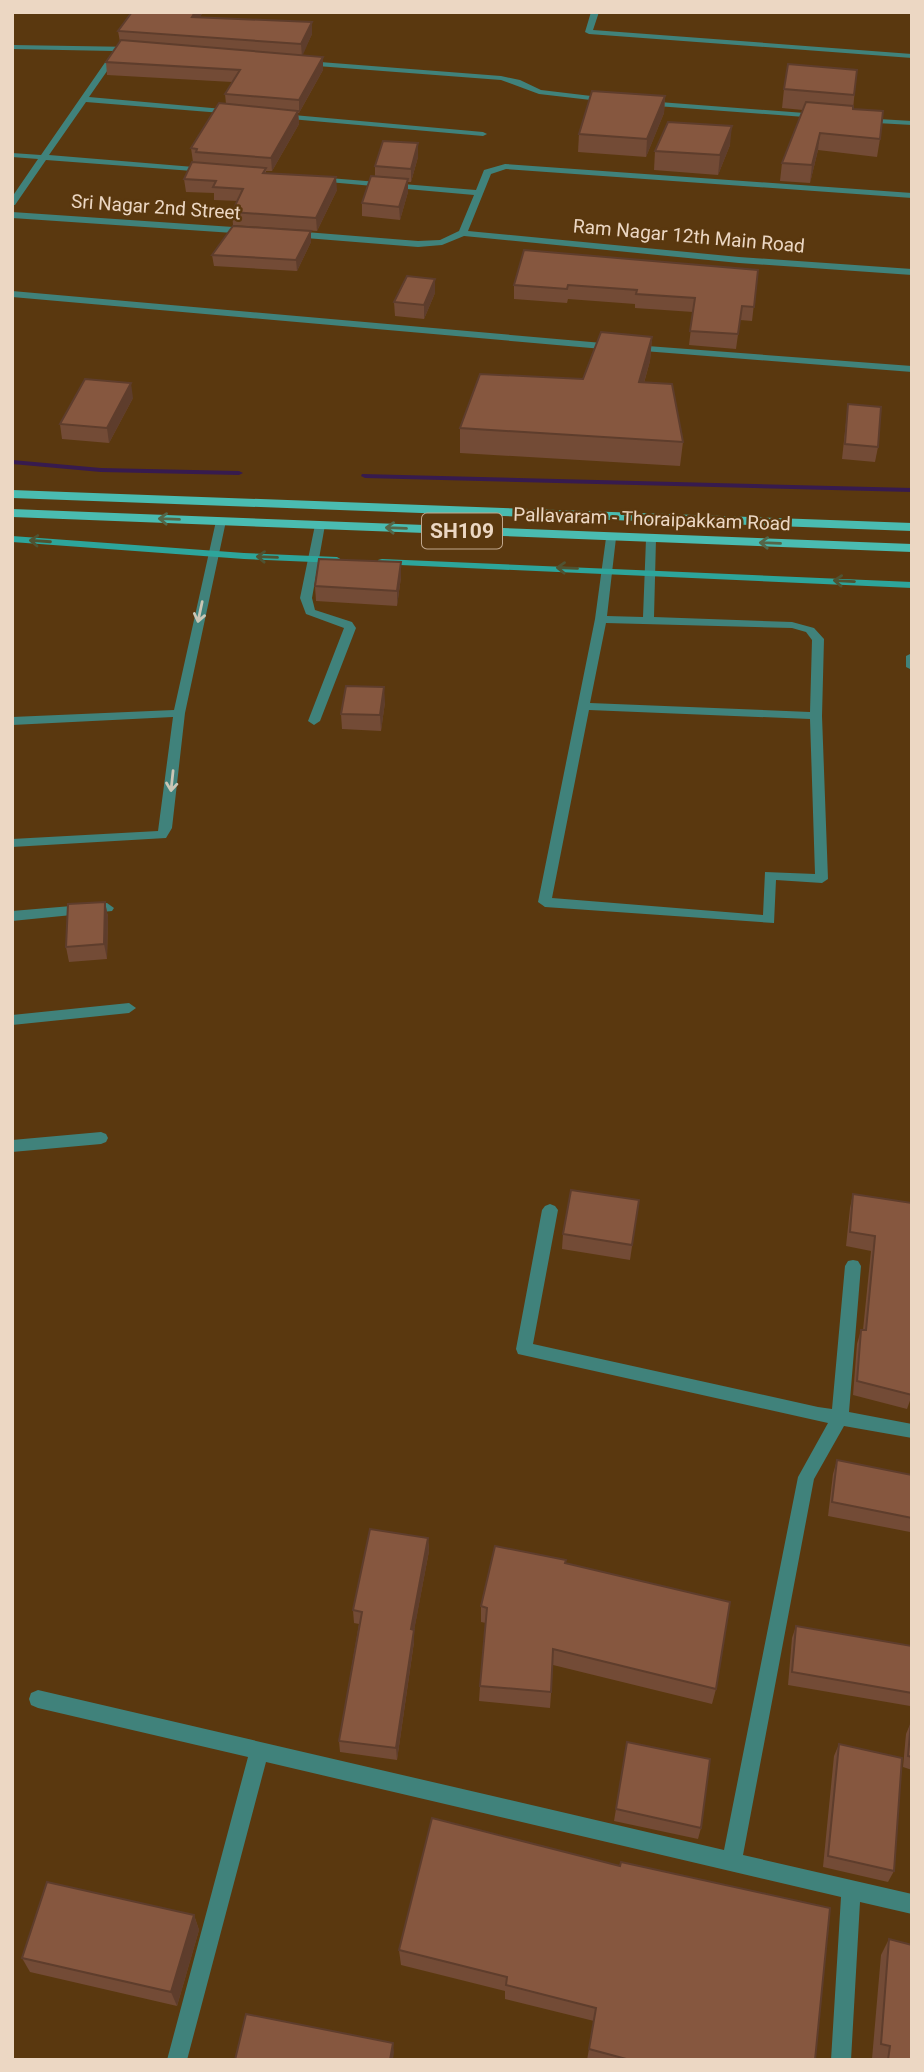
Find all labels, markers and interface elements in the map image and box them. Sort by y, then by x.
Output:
street label: Sri Nagar 2nd Street [70,190,242,224]
street label: Ram Nagar 12th Main Road [572,214,806,258]
street label: Pallavaram - Thoraipakkam Road [513,503,791,535]
one-way arrow [157,513,180,526]
road number: SH109 [422,514,502,548]
one-way arrow [385,522,408,535]
one-way arrow [29,534,52,547]
one-way arrow [759,537,782,550]
one-way arrow [255,551,278,564]
one-way arrow [556,561,579,575]
one-way arrow [832,575,855,588]
one-way arrow [193,600,207,623]
one-way arrow [165,769,178,792]

